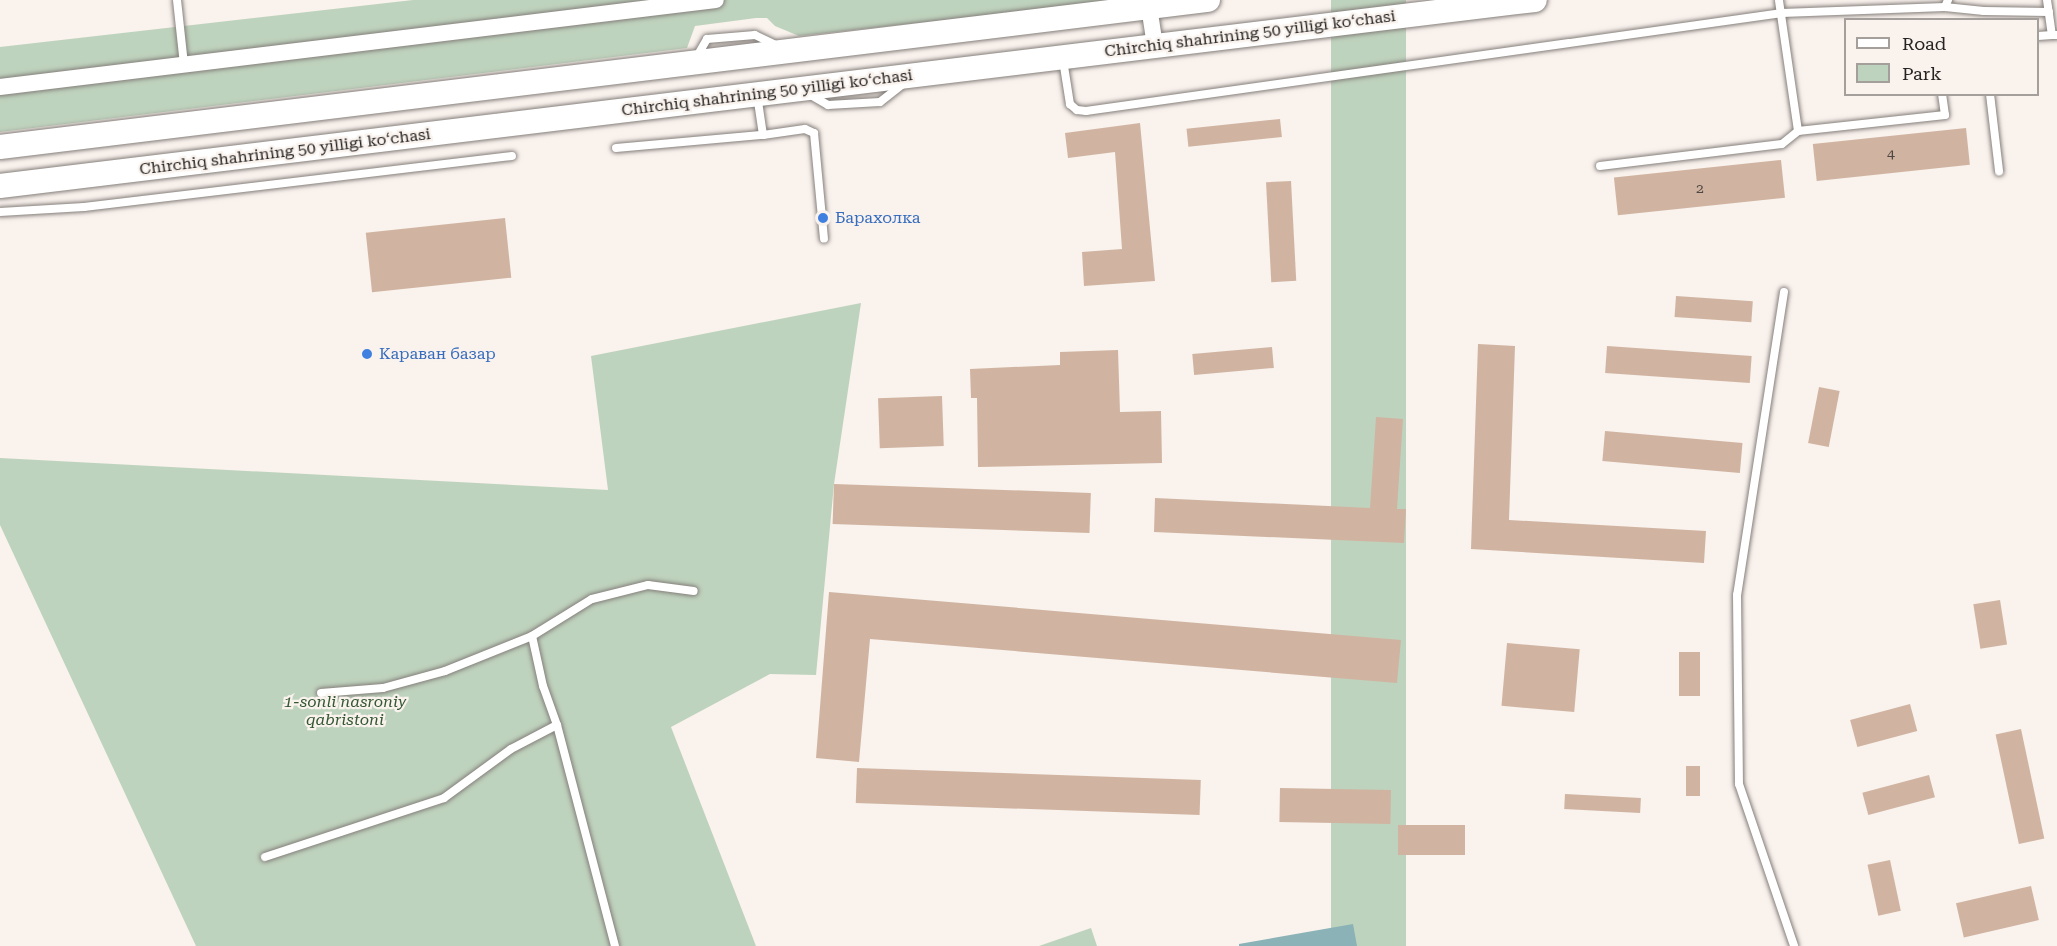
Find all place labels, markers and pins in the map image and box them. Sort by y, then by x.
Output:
place label: Барахолка [835,208,920,228]
marker: Барахолка [816,211,830,225]
place label: Караван базар [379,344,496,364]
marker: Караван базар [360,347,374,361]

